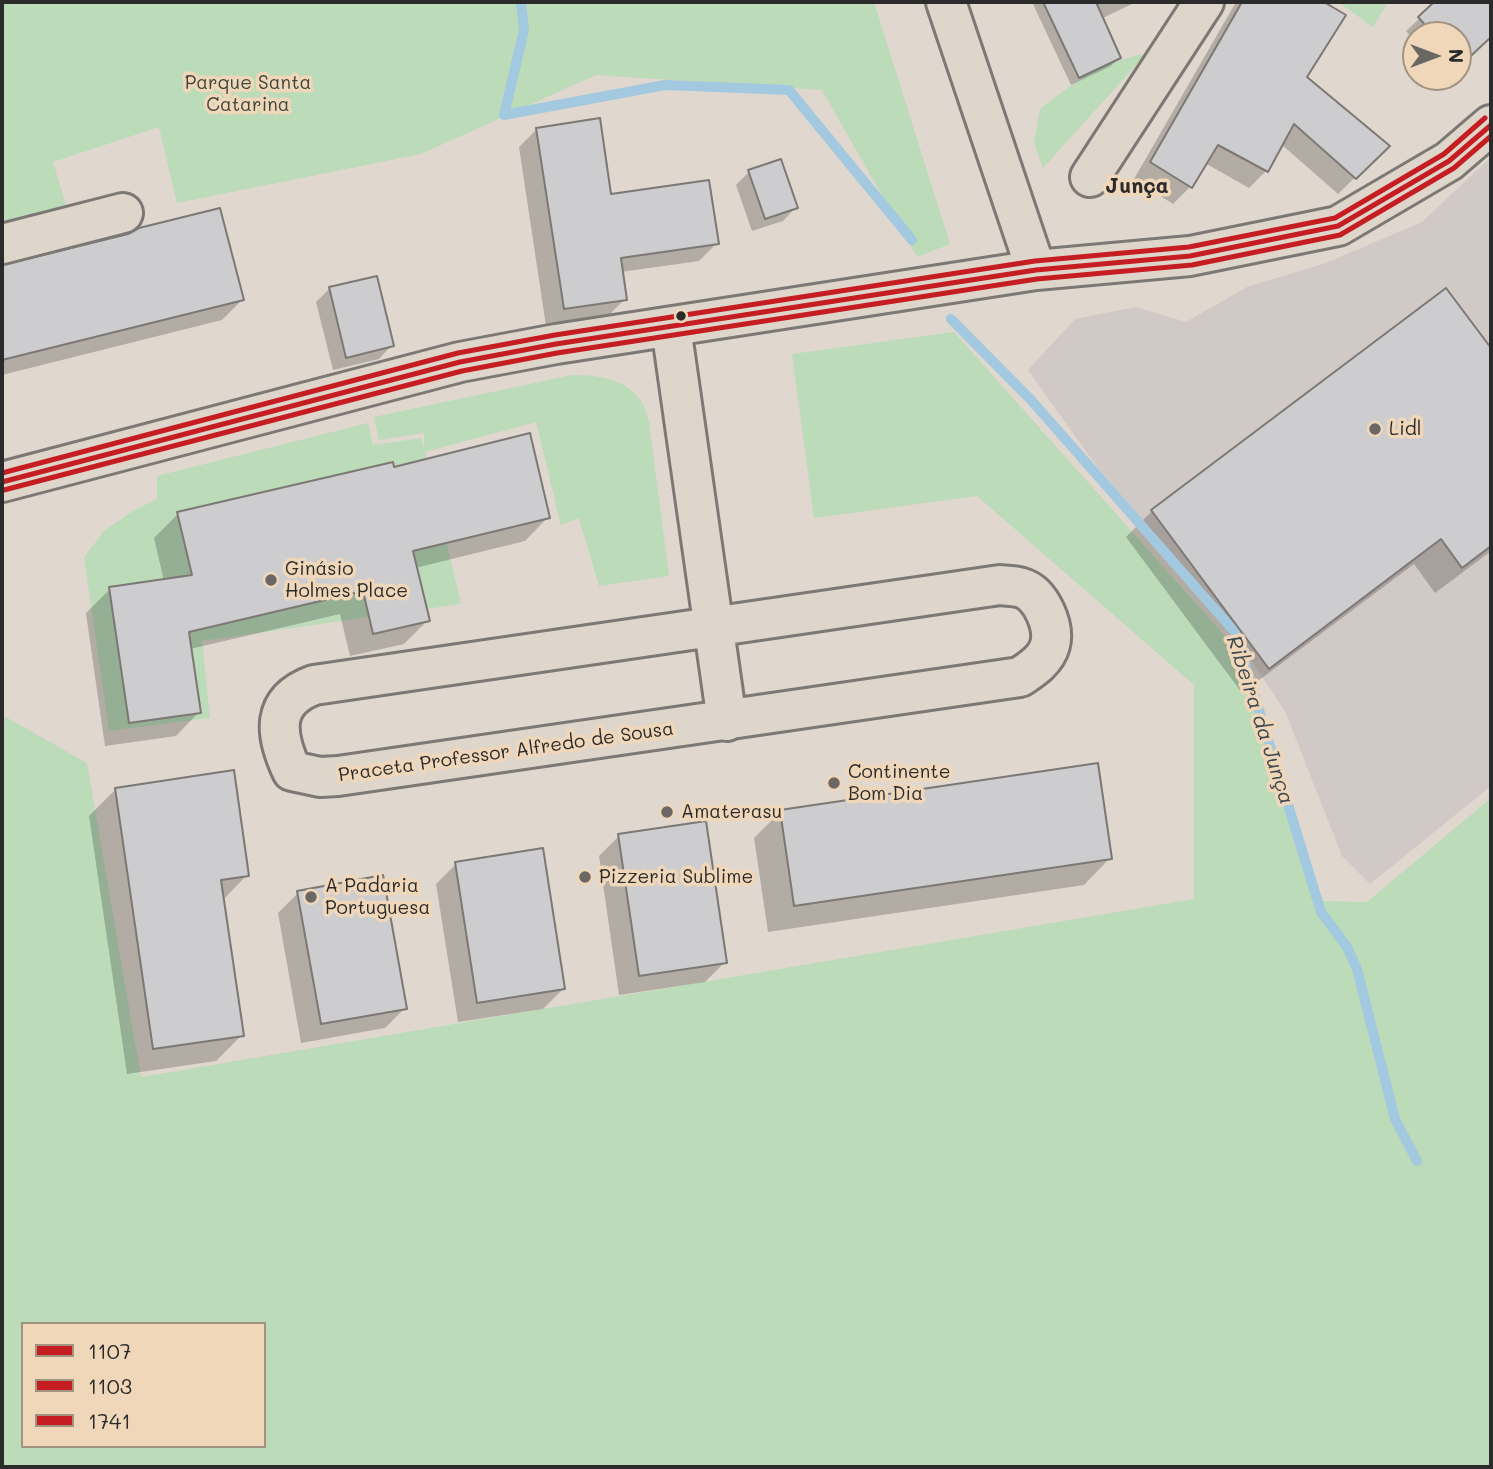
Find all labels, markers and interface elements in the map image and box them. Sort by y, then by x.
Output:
north arrow [1402,21,1472,91]
text: N [1444,49,1469,63]
park label: Parque Santa Catarina [185,72,311,116]
district label: Junça [1105,174,1169,200]
unlabelled marker [674,309,688,323]
place label: Lidl [1389,418,1422,440]
marker: Lidl [1367,421,1383,437]
place label: Ginásio Holmes Place [285,558,408,602]
marker: Ginásio Holmes Place [263,572,279,588]
water label: Ribeira da Junça [1221,632,1299,808]
street label: Praceta Professor Alfredo de Sousa [337,717,675,787]
place label: Continente Bom Dia [848,761,950,805]
marker: Continente Bom Dia [826,775,842,791]
place label: Amaterasu [681,801,782,823]
marker: Amaterasu [659,804,675,820]
place label: Pizzeria Sublime [599,866,753,888]
marker: Pizzeria Sublime [577,869,593,885]
place label: A Padaria Portuguesa [325,875,430,919]
marker: A Padaria Portuguesa [303,889,319,905]
legend [21,1322,266,1448]
text: 1107 [88,1337,131,1364]
text: 1103 [88,1372,132,1399]
text: 1741 [88,1407,131,1434]

